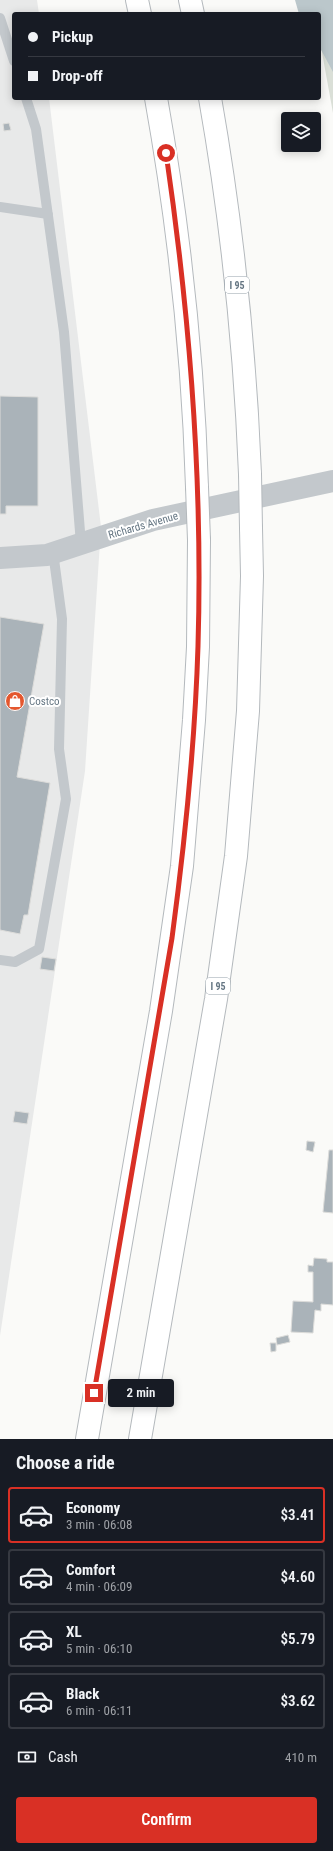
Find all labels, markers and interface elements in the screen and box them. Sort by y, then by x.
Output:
text: Pickup [52,28,93,46]
text: Drop-off [52,67,103,85]
map controls [281,112,321,152]
button: layers [281,112,321,152]
route start [157,144,175,162]
road number: I 95 [225,277,249,293]
street label: Richards Avenue [107,509,180,542]
shop icon: Costco [4,690,26,712]
place label: Costco [29,695,60,708]
road number: I 95 [206,978,230,994]
callout: 2 min [108,1379,174,1407]
route end [85,1384,103,1402]
text: 2 min [127,1385,155,1400]
text: Choose a ride [16,1452,115,1473]
icon: car [18,1497,54,1533]
text: Economy [66,1499,120,1517]
text: $3.41 [281,1506,315,1524]
text: 3 min · 06:08 [66,1517,132,1532]
icon: car [18,1559,54,1595]
text: Comfort [66,1561,115,1579]
text: $4.60 [281,1568,315,1586]
text: 4 min · 06:09 [66,1579,132,1594]
icon: car [18,1621,54,1657]
text: XL [66,1623,82,1641]
text: $5.79 [281,1630,315,1648]
text: 5 min · 06:10 [66,1641,132,1656]
icon: car [18,1683,54,1719]
text: Black [66,1685,99,1703]
text: $3.62 [281,1692,315,1710]
text: 6 min · 06:11 [66,1703,132,1718]
icon: cash [16,1746,38,1768]
text: Cash [48,1748,78,1766]
text: 410 m [285,1750,317,1765]
button: Confirm [16,1797,317,1843]

